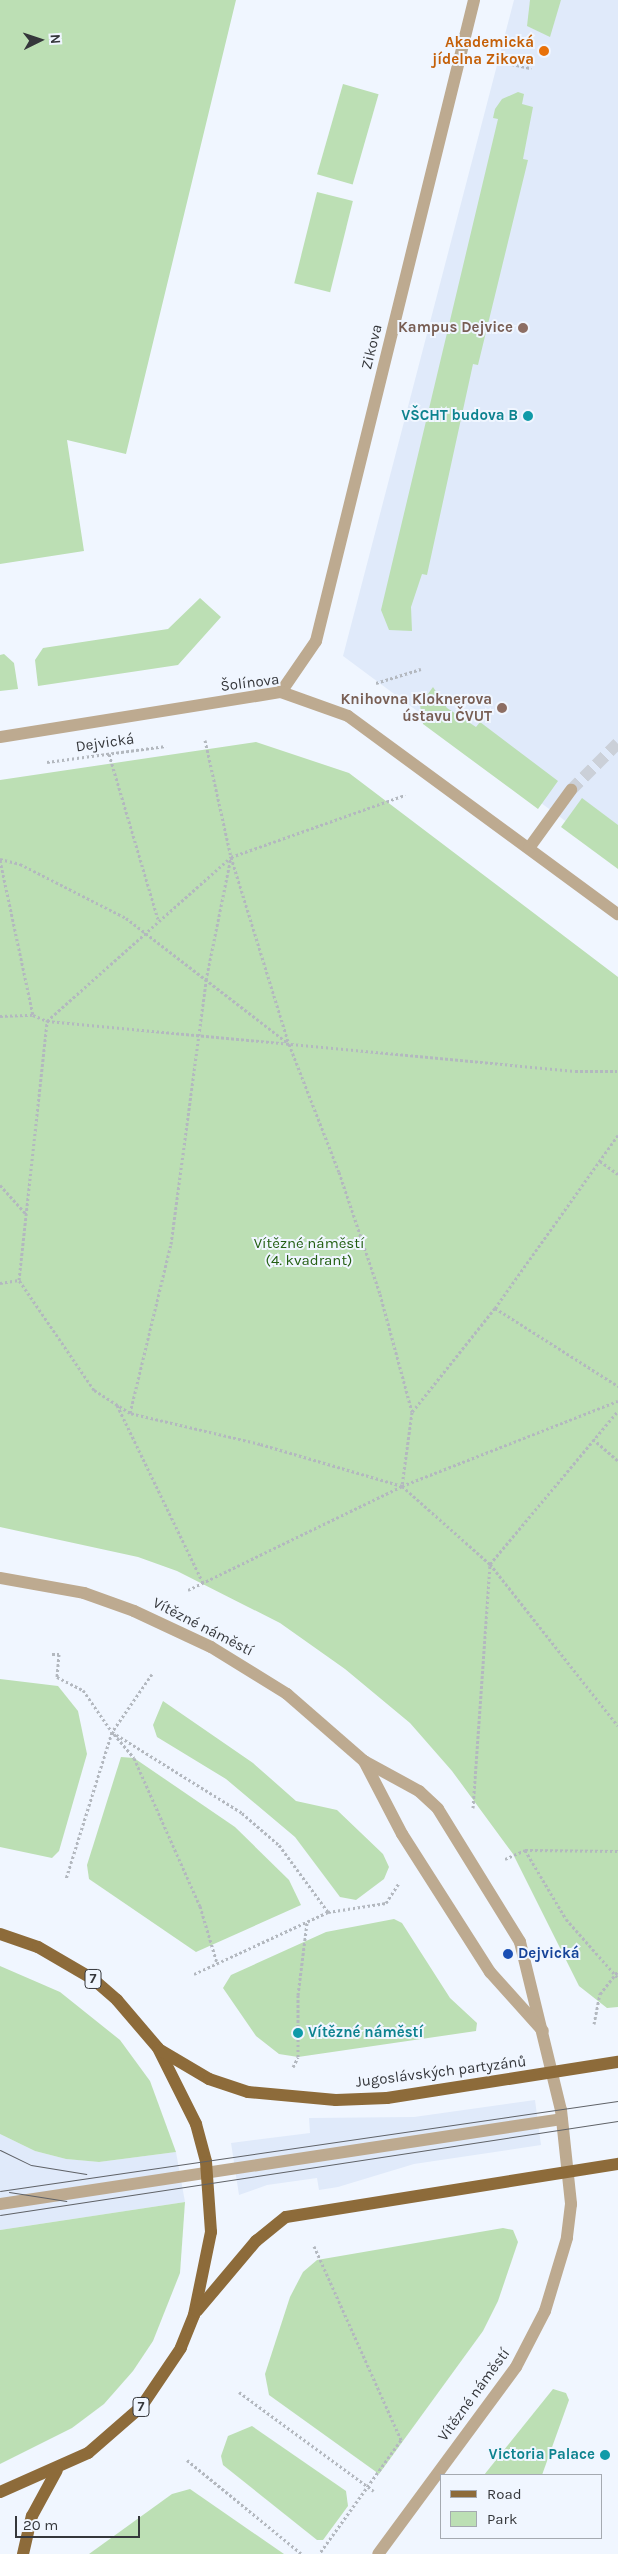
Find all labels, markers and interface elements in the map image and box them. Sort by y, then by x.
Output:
north arrow [15,15,65,65]
text: N [47,33,64,45]
place label: Akademická jídelna Zikova [432,33,534,68]
marker: Akademická jídelna Zikova [538,45,550,57]
place label: Kampus Dejvice [398,319,513,337]
marker: Kampus Dejvice [517,322,529,334]
street label: Zikova [358,323,386,371]
place label: VŠCHT budova B [401,407,518,425]
marker: VŠCHT budova B [522,410,534,422]
street label: Šolínova [220,670,280,696]
place label: Knihovna Kloknerova ústavu ČVUT [340,690,492,725]
marker: Knihovna Kloknerova ústavu ČVUT [496,702,508,714]
street label: Dejvická [75,730,135,756]
park label: Vítězné náměstí (4. kvadrant) [254,1234,364,1269]
street label: Vítězné náměstí [150,1594,256,1660]
place label: Dejvická [518,1945,580,1963]
marker: Dejvická [502,1948,514,1960]
road number: 7 [84,1968,102,1990]
place label: Vítězné náměstí [308,2024,423,2042]
marker: Vítězné náměstí [292,2027,304,2039]
street label: Jugoslávských partyzánů [355,2053,527,2091]
street label: Vítězné náměstí [434,2345,514,2445]
road number: 7 [132,2396,150,2418]
place label: Victoria Palace [489,2446,595,2464]
marker: Victoria Palace [599,2449,611,2461]
legend [440,2474,603,2539]
text: Road [487,2485,522,2503]
scale bar [18,2506,142,2538]
text: Park [487,2510,517,2528]
text: 20 m [23,2516,58,2534]

